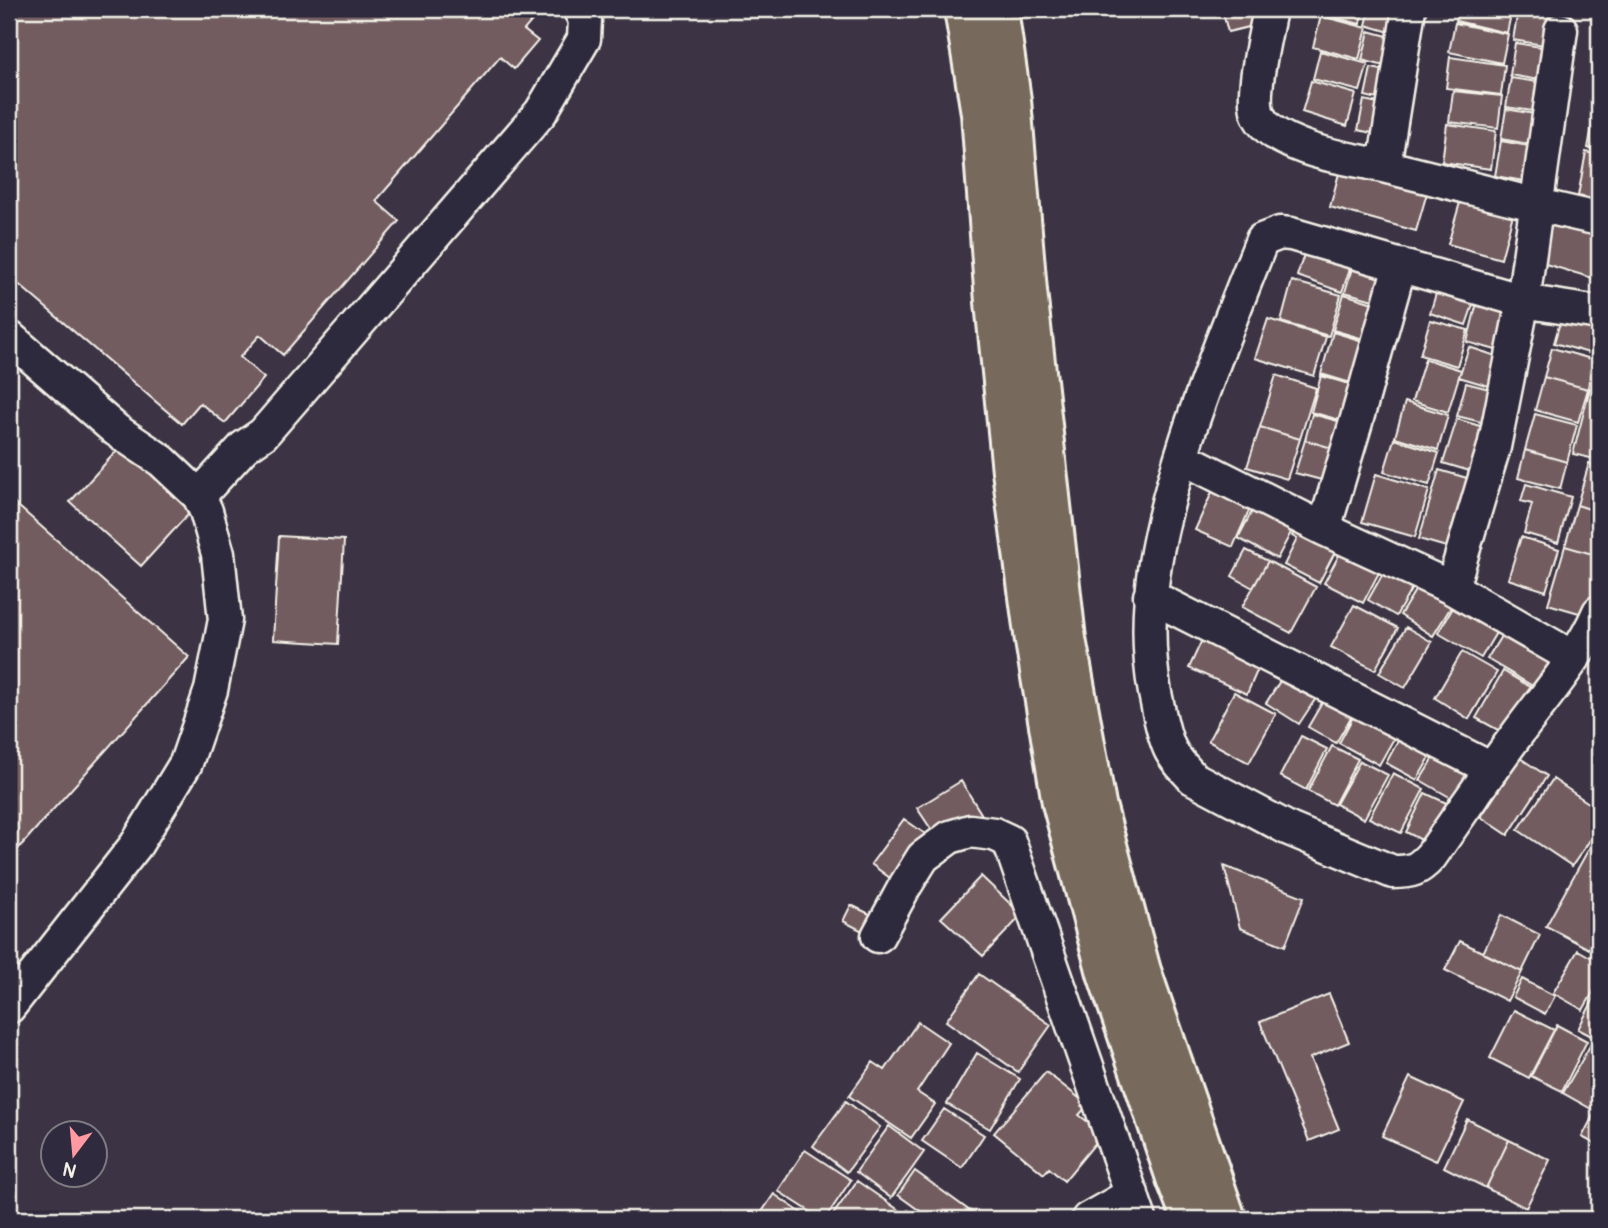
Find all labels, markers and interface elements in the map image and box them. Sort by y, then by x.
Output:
north arrow [38,1120,108,1190]
text: N [60,1156,79,1183]

